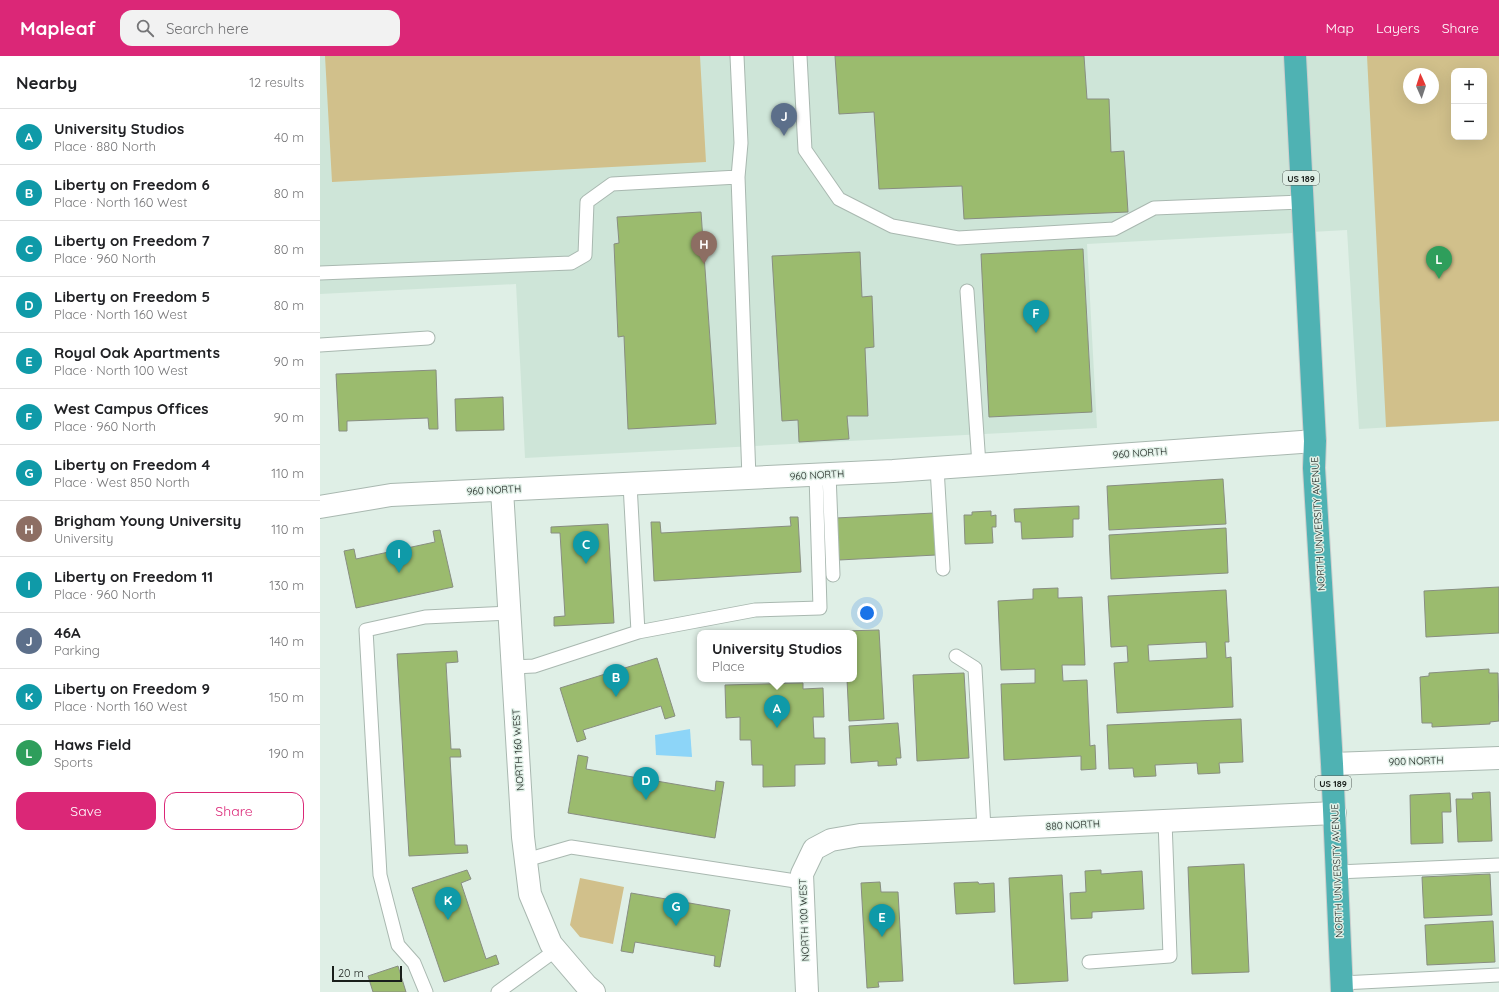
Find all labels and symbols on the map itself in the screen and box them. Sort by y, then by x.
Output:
north arrow [1403,68,1439,104]
pin: J [771,103,797,136]
road number: US 189 [1283,171,1319,185]
pin: H [691,231,717,264]
pin: L [1426,246,1452,279]
pin: F [1023,300,1049,333]
street label: 960 NORTH [1112,445,1168,461]
street label: NORTH UNIVERSITY AVENUE [1308,456,1328,591]
street label: 960 NORTH [790,467,844,483]
street label: 960 NORTH [467,482,521,498]
pin: C [573,531,599,564]
pin: I [386,540,412,573]
your location [857,603,877,623]
pin: B [603,664,629,697]
pin: A [764,695,790,728]
street label: NORTH 160 WEST [509,709,527,791]
street label: 900 NORTH [1388,754,1444,768]
pin: D [633,767,659,800]
road number: US 189 [1315,776,1351,790]
street label: NORTH UNIVERSITY AVENUE [1328,804,1346,938]
street label: 880 NORTH [1046,817,1100,833]
street label: NORTH 100 WEST [796,878,812,962]
pin: K [435,887,461,920]
pin: G [663,893,689,926]
pin: E [869,904,895,937]
scale bar [332,964,402,983]

